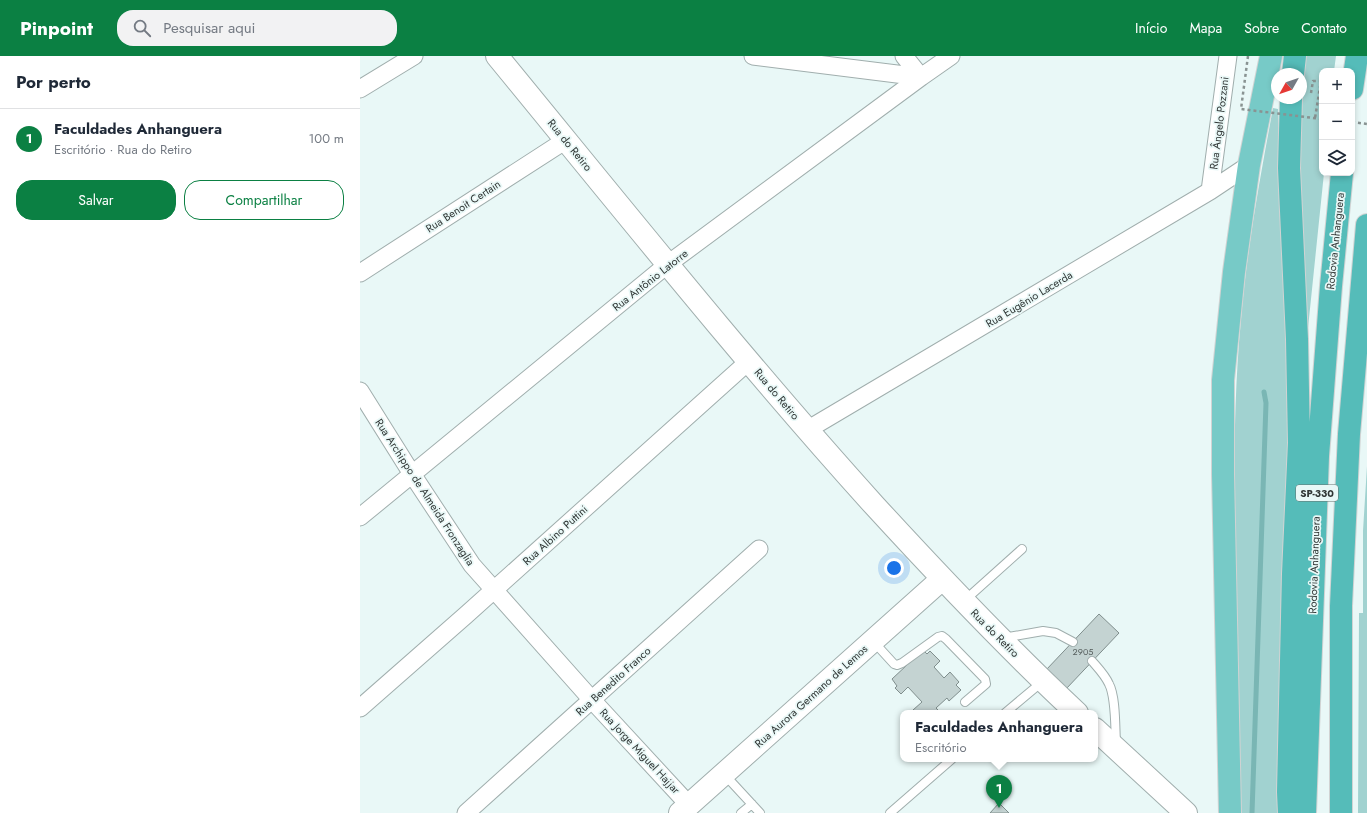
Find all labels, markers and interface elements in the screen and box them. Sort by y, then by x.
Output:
search box [117,10,397,46]
text: Pinpoint [20,15,93,42]
icon: search [131,17,153,39]
text: Pesquisar aqui [163,17,255,39]
text: Início [1135,18,1167,38]
text: Mapa [1189,18,1222,38]
text: Sobre [1244,18,1279,38]
text: Contato [1301,18,1347,38]
north arrow [1271,68,1307,104]
map controls [1319,68,1355,176]
button: + [1319,68,1355,104]
text: Por perto [16,70,91,94]
street label: Rua Ângelo Pozzani [1205,76,1233,170]
button: − [1319,104,1355,140]
street label: Rua do Retiro [544,115,596,175]
text: Faculdades Anhanguera [54,118,222,140]
text: 1 [26,129,32,148]
text: 100 m [309,129,344,148]
text: Escritório · Rua do Retiro [54,140,192,159]
button: layers [1319,140,1355,176]
street label: Rua Benoit Certain [422,176,504,236]
button: Salvar [16,180,176,220]
button: Compartilhar [184,180,344,220]
street label: Rodovia Anhanguera [1322,192,1348,290]
street label: Rua Antônio Latorre [609,245,691,315]
street label: Rua Eugênio Lacerda [983,267,1075,331]
street label: Rua do Retiro [751,365,803,423]
street label: Rua Archippo de Almeida Fronzaglia [371,415,479,569]
road number: SP-330 [1296,485,1338,501]
street label: Rua Albino Puttini [519,501,591,569]
street label: Rodovia Anhanguera [1304,516,1324,614]
your location [884,558,904,578]
street label: Rua do Retiro [967,605,1023,661]
street label: Rua Aurora Germano de Lemos [751,640,871,751]
street label: Rua Benedito Franco [572,643,654,719]
house number: 2905 [1073,645,1093,658]
street label: Rua Jorge Miguel Hajjar [596,705,684,797]
popup [900,710,1098,762]
text: Faculdades Anhanguera [915,716,1083,738]
text: Escritório [915,738,967,757]
pin: 1 [986,775,1012,808]

